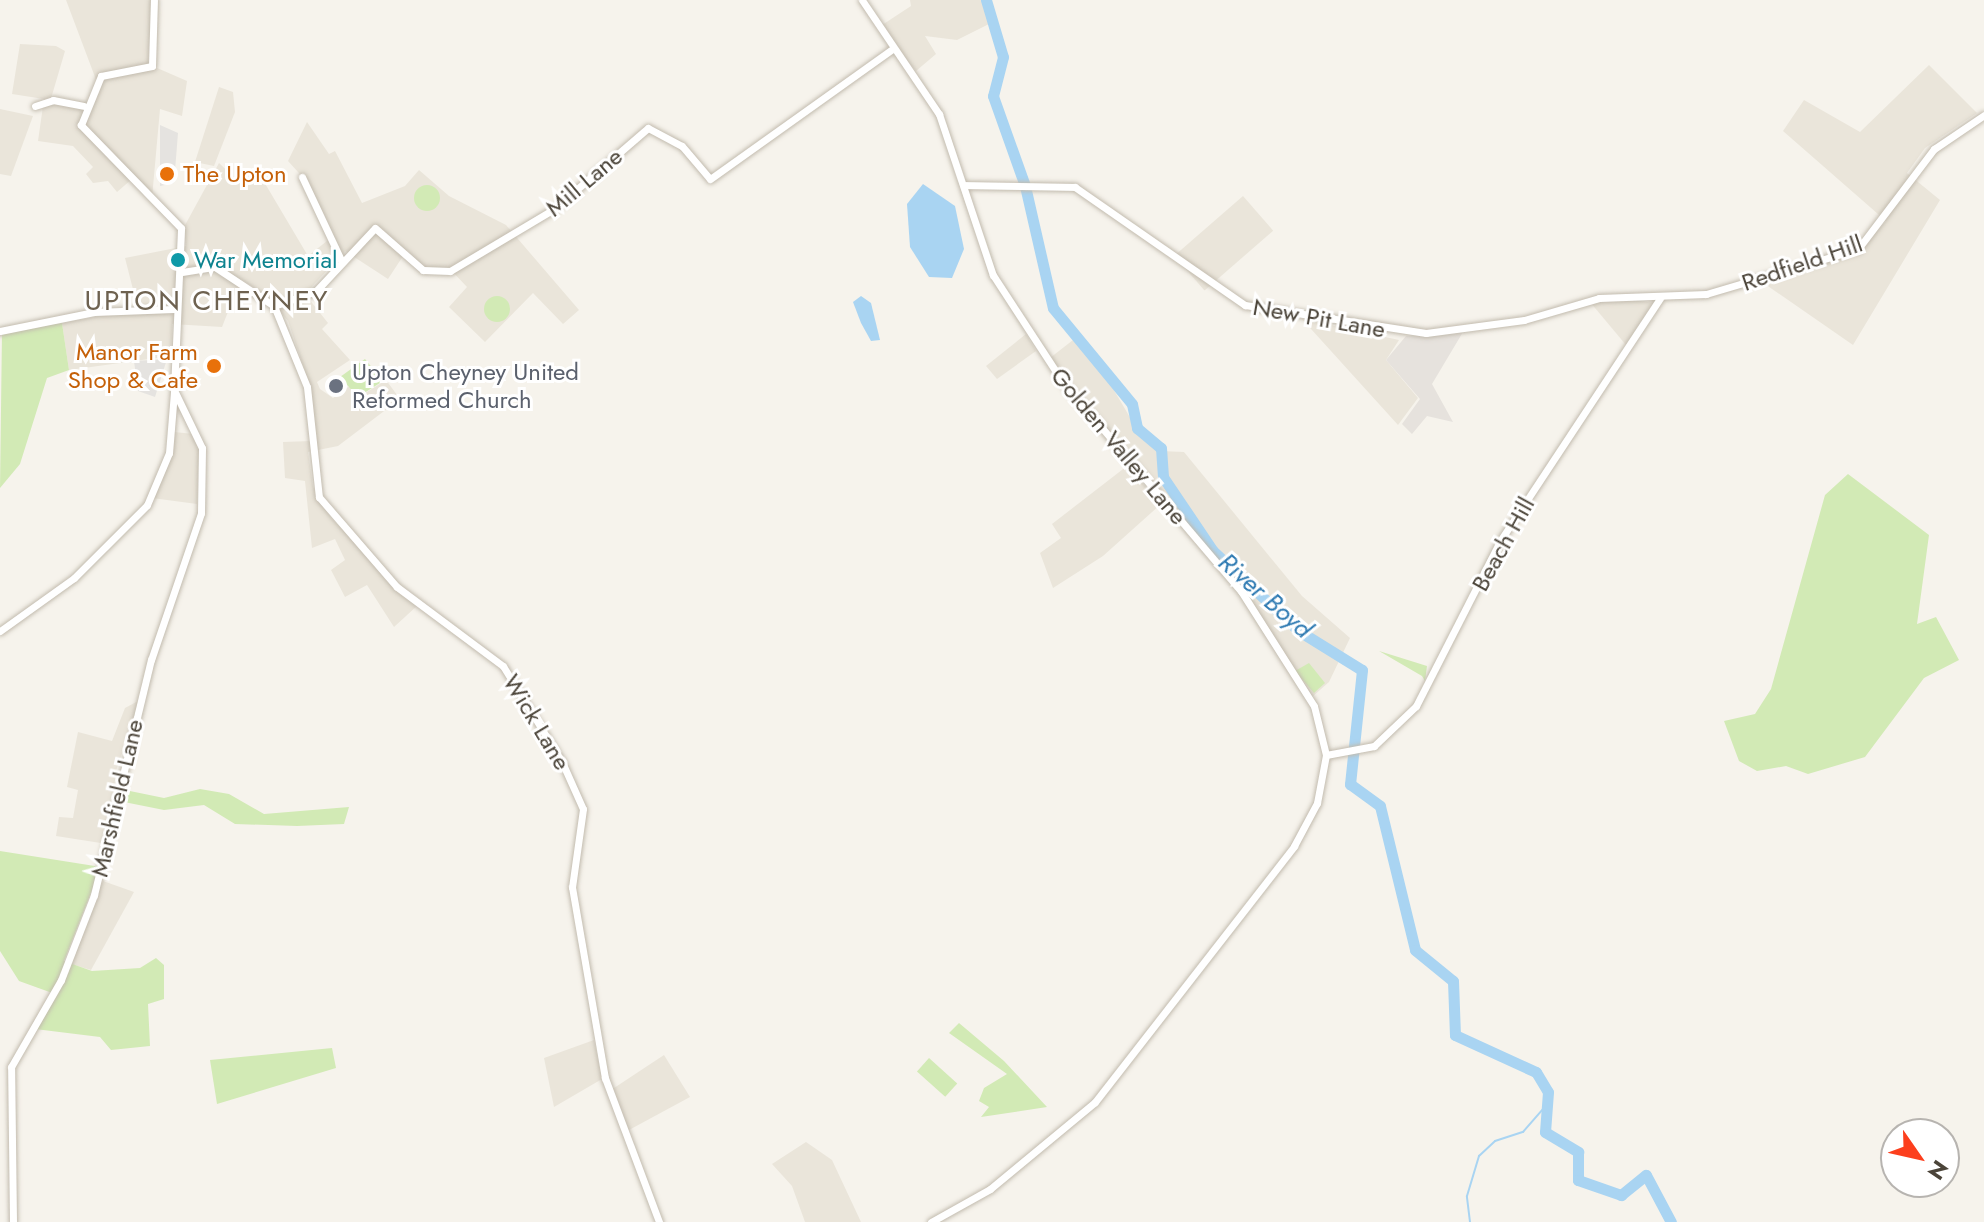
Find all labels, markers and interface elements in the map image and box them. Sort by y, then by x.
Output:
street label: Mill Lane [540,142,628,222]
place label: The Upton [183,160,286,188]
marker: The Upton [158,165,176,183]
street label: Redfield Hill [1738,229,1866,297]
place label: War Memorial [194,246,337,274]
marker: War Memorial [169,251,187,269]
district label: UPTON CHEYNEY [85,284,329,318]
street label: New Pit Lane [1251,292,1387,344]
place label: Manor Farm Shop & Cafe [68,338,198,394]
marker: Manor Farm Shop & Cafe [205,357,223,375]
place label: Upton Cheyney United Reformed Church [352,358,579,414]
street label: Golden Valley Lane [1045,362,1193,530]
marker: Upton Cheyney United Reformed Church [327,377,345,395]
street label: Beach Hill [1465,492,1541,596]
water label: River Boyd [1212,547,1318,645]
street label: Wick Lane [497,669,577,775]
street label: Marshfield Lane [85,716,149,880]
north arrow [1880,1118,1960,1198]
text: N [1920,1154,1956,1186]

